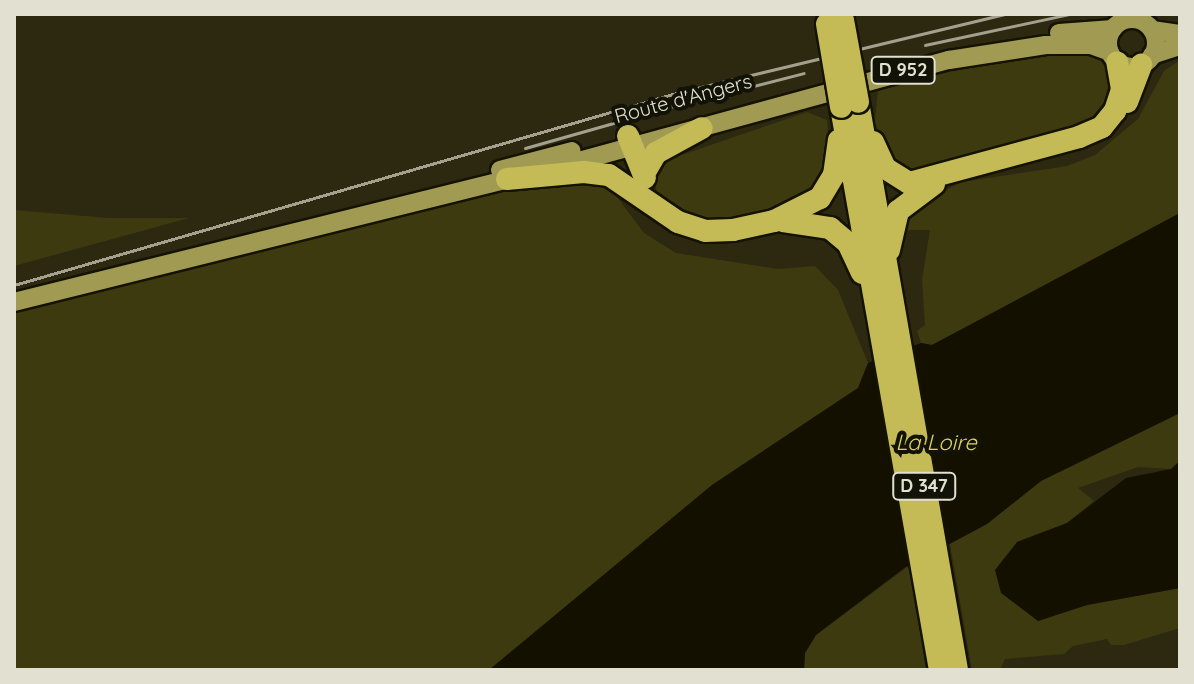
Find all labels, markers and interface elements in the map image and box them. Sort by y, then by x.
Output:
road number: D 952 [869,56,937,84]
street label: Route d'Angers [612,68,754,128]
water label: La Loire [895,430,977,456]
road number: D 347 [892,472,956,500]

